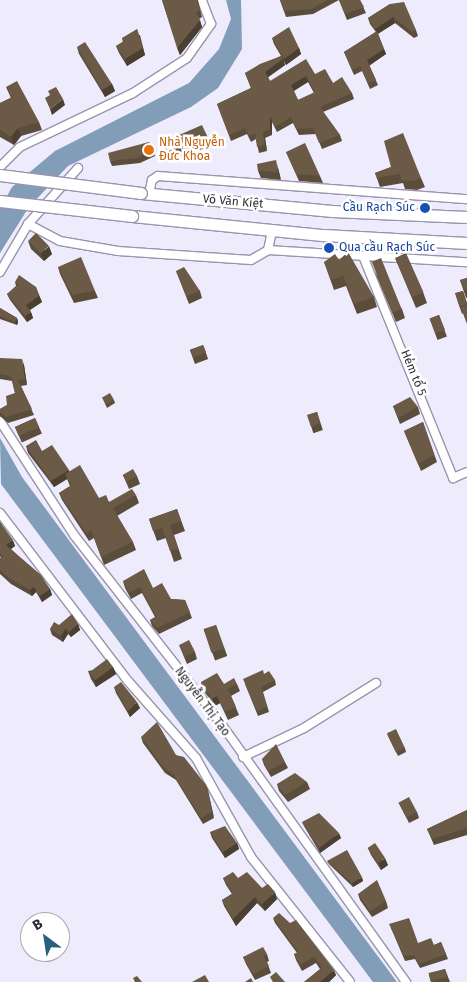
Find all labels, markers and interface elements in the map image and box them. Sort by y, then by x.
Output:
place label: Nhà Nguyễn Đức Khoa [159,136,225,164]
marker: Nhà Nguyễn Đức Khoa [143,144,155,156]
street label: Võ Văn Kiệt [202,192,264,212]
place label: Cầu Rạch Súc [343,201,415,215]
marker: Cầu Rạch Súc [419,202,431,214]
place label: Qua cầu Rạch Súc [339,241,435,255]
marker: Qua cầu Rạch Súc [323,242,335,254]
street label: Hẻm tổ 5 [397,348,429,398]
street label: Nguyễn Thị Tạo [171,665,233,739]
north arrow [20,912,70,962]
text: B [29,915,46,934]

